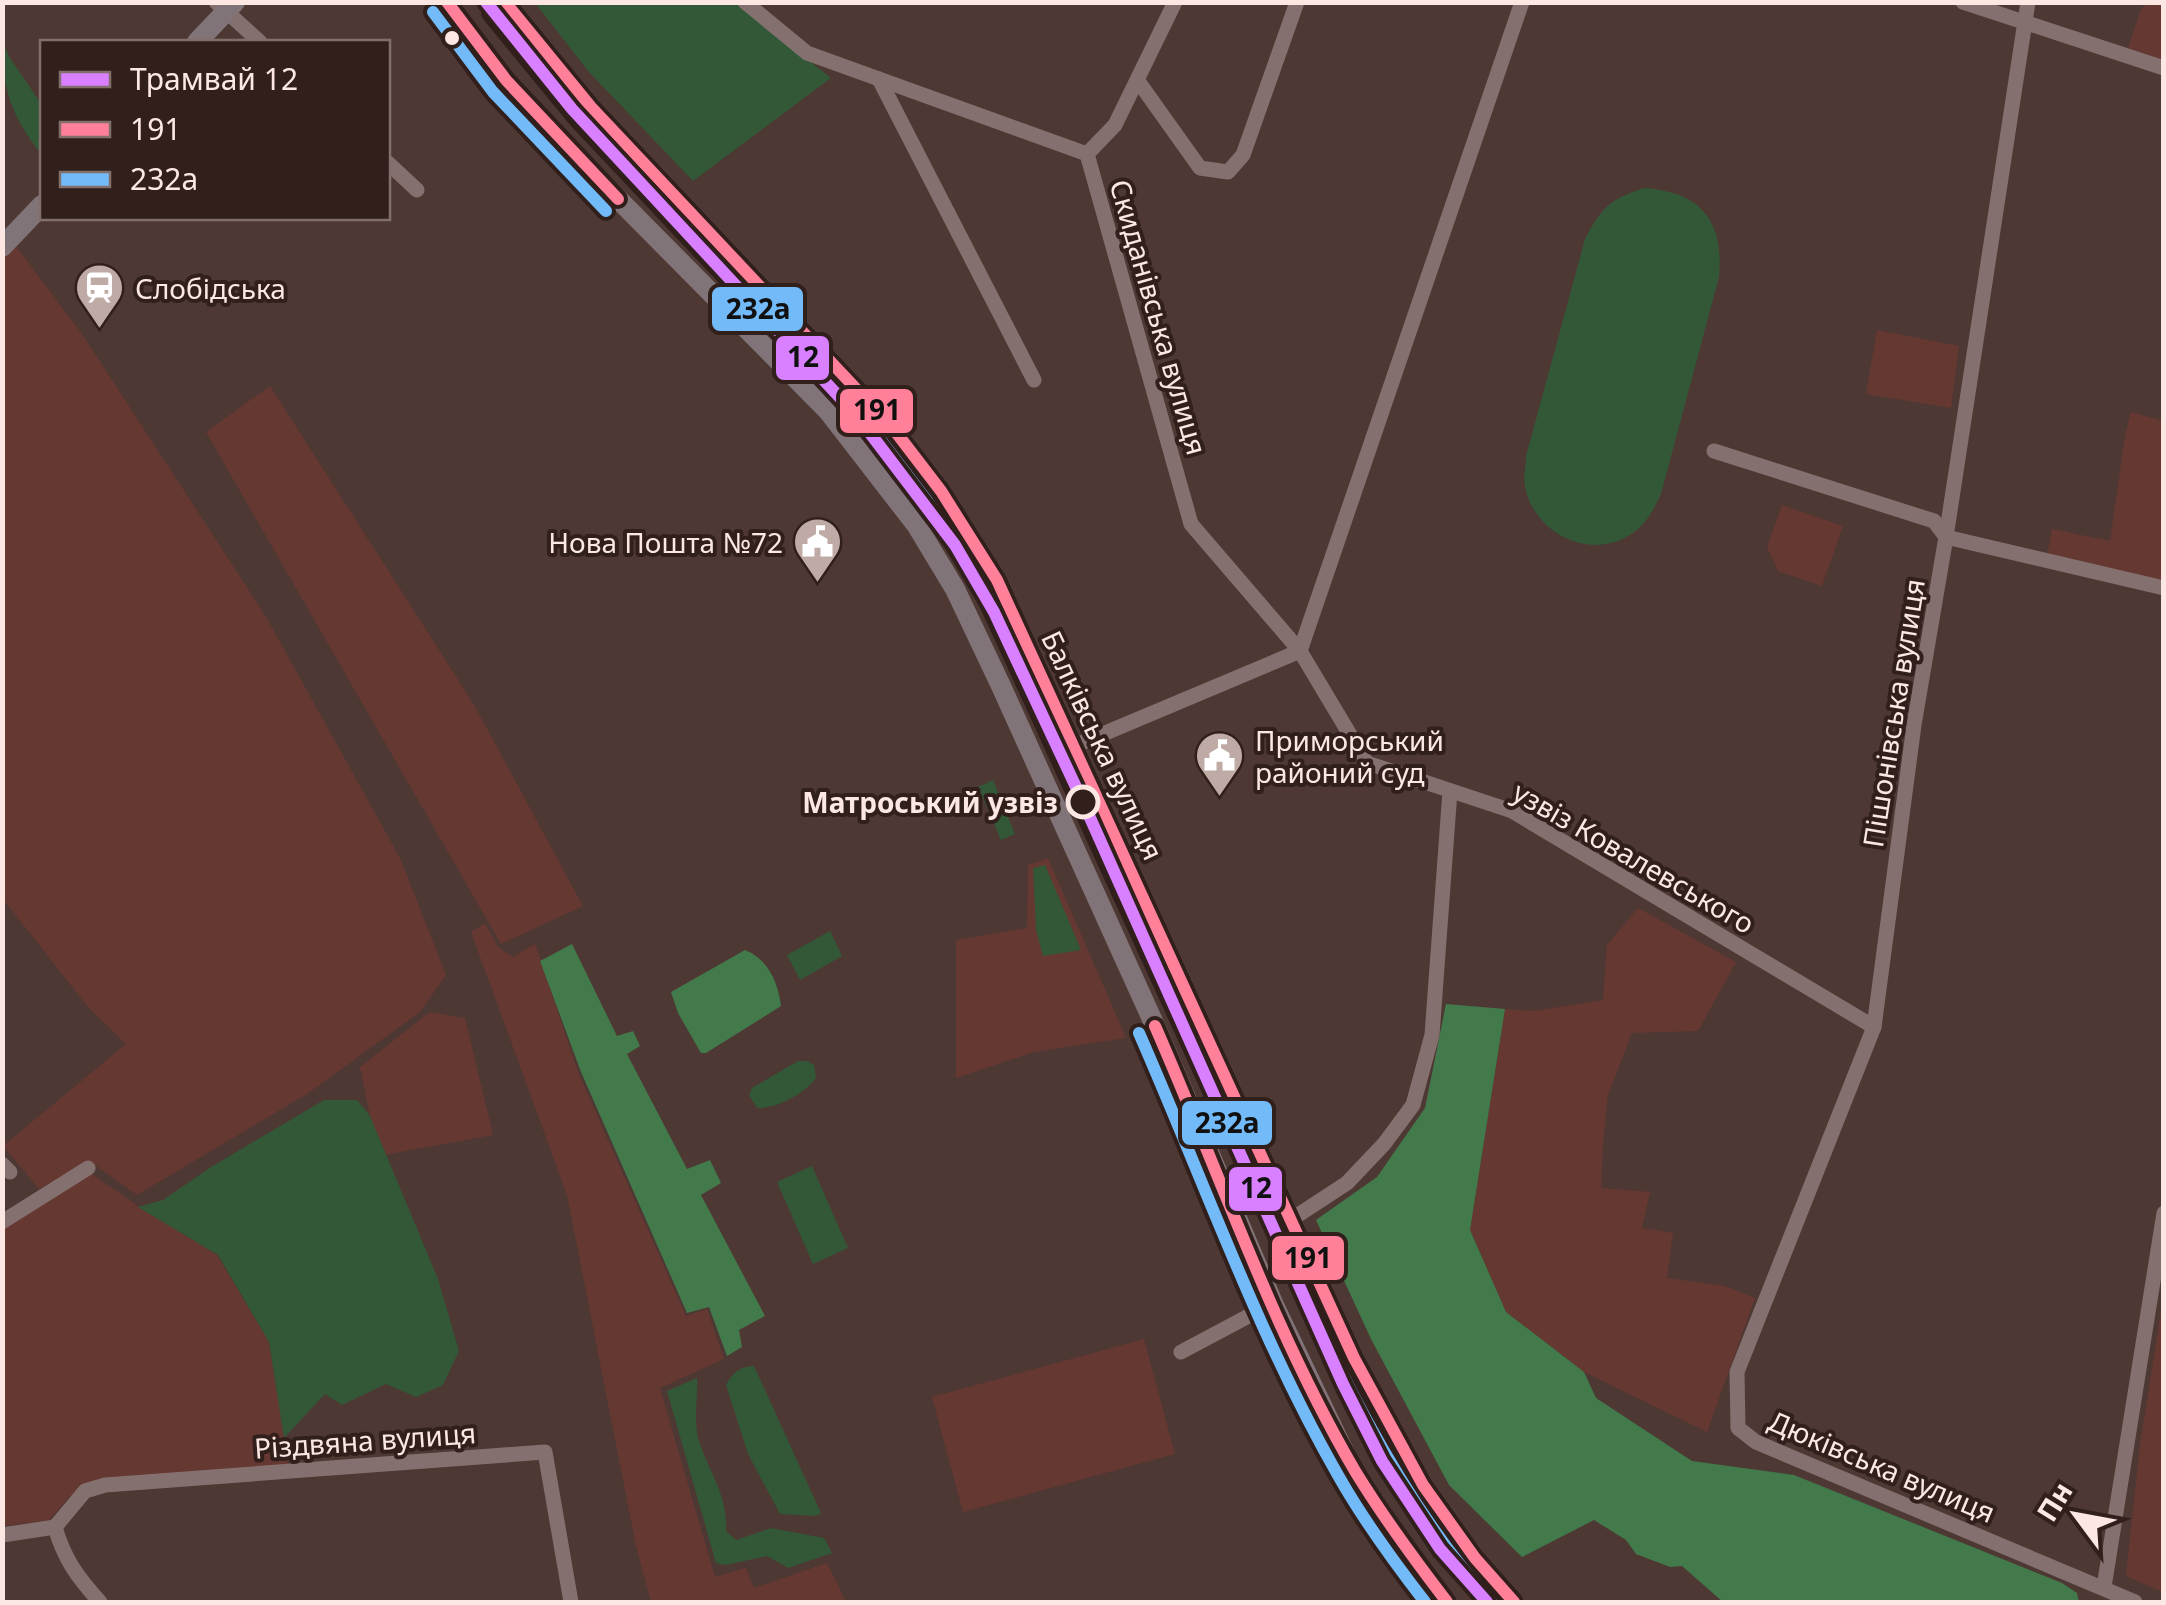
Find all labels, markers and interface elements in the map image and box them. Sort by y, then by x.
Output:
unlabelled marker [442,28,462,48]
legend [40,40,390,220]
text: Трамвай 12 [130,58,298,99]
text: 191 [130,108,181,149]
text: 232а [130,158,198,199]
street label: Скиданівська вулиця [1102,175,1216,459]
station icon: Слобідська [74,262,126,330]
place label: Слобідська [135,269,286,307]
line badge: 232а [710,285,805,333]
text: 232а [726,289,790,327]
line badge: 12 [774,334,831,382]
text: 12 [787,337,819,375]
line badge: 191 [838,387,915,435]
text: 191 [853,390,901,428]
public building icon: Нова Пошта №72 [792,516,844,584]
place label: Нова Пошта №72 [548,523,783,561]
street label: Пішонівська вулиця [1853,576,1933,850]
street label: Балківська вулиця [1033,624,1173,866]
place label: Приморський районий суд [1255,721,1444,791]
public building icon: Приморський районий суд [1194,730,1246,798]
street label: узвіз Ковалевського [1506,772,1762,942]
place label: Матроський узвіз [802,783,1058,821]
marker: Матроський узвіз [1067,786,1099,818]
line badge: 232а [1180,1099,1274,1147]
text: 232а [1195,1103,1259,1141]
line badge: 12 [1227,1165,1284,1213]
text: 12 [1240,1168,1272,1206]
line badge: 191 [1270,1234,1346,1282]
text: 191 [1284,1238,1332,1276]
street label: Дюківська вулиця [1763,1401,2001,1531]
street label: Різдвяна вулиця [253,1413,477,1467]
north arrow [2026,1465,2126,1565]
text: Пн [2027,1474,2081,1528]

